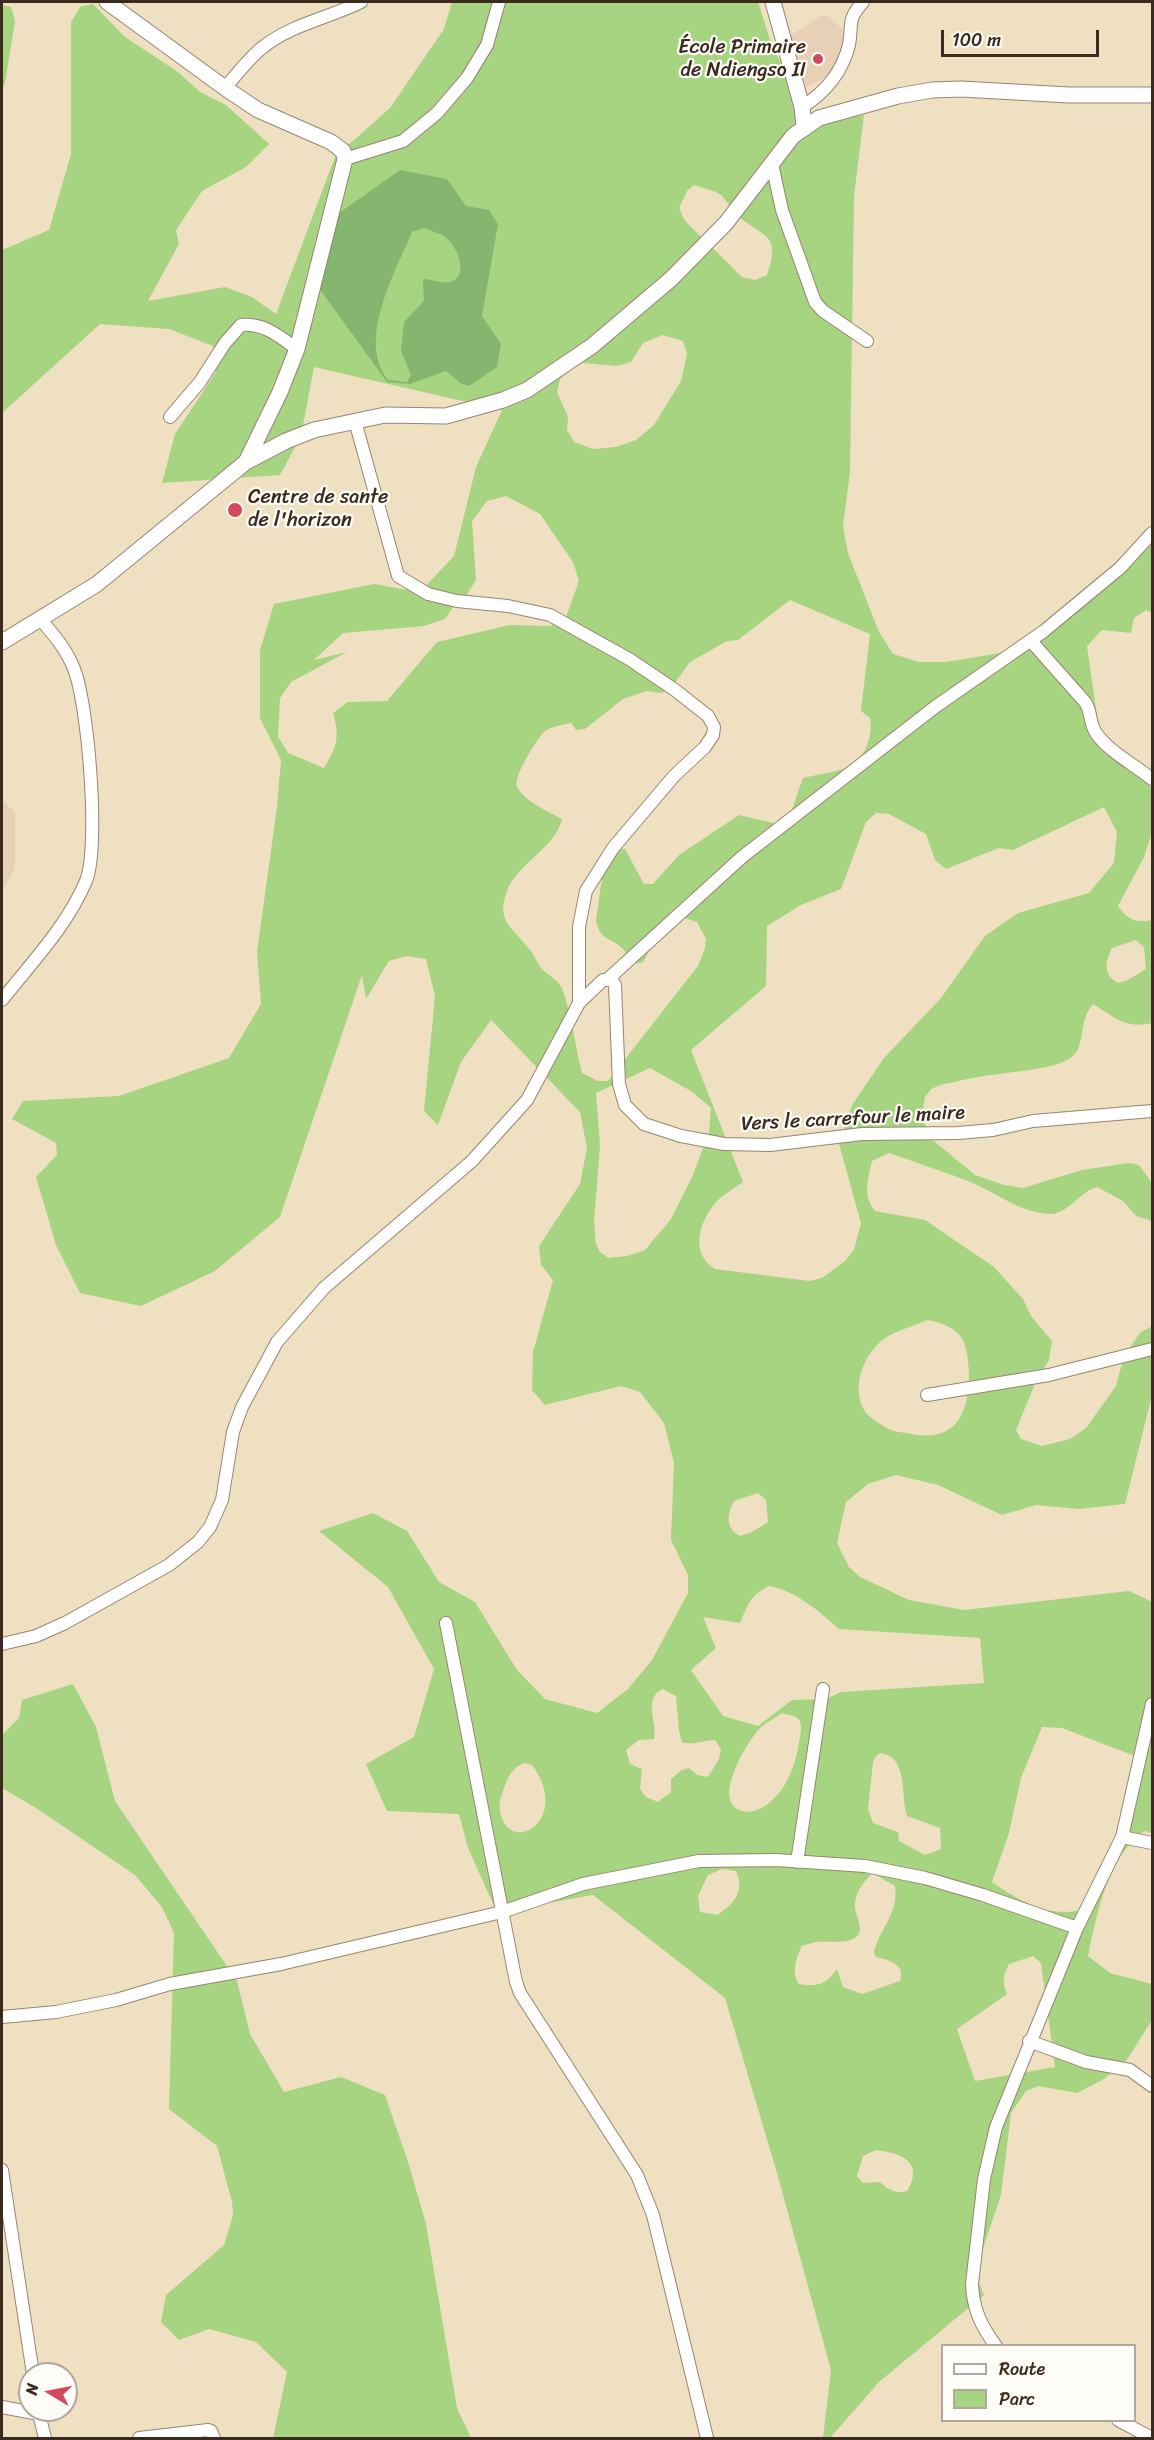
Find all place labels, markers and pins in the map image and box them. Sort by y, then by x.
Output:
place label: École Primaire de Ndiengso II [678,36,806,83]
marker: École Primaire de Ndiengso II [811,52,825,66]
place label: Centre de sante de l'horizon [248,486,388,533]
marker: Centre de sante de l'horizon [226,501,244,519]

